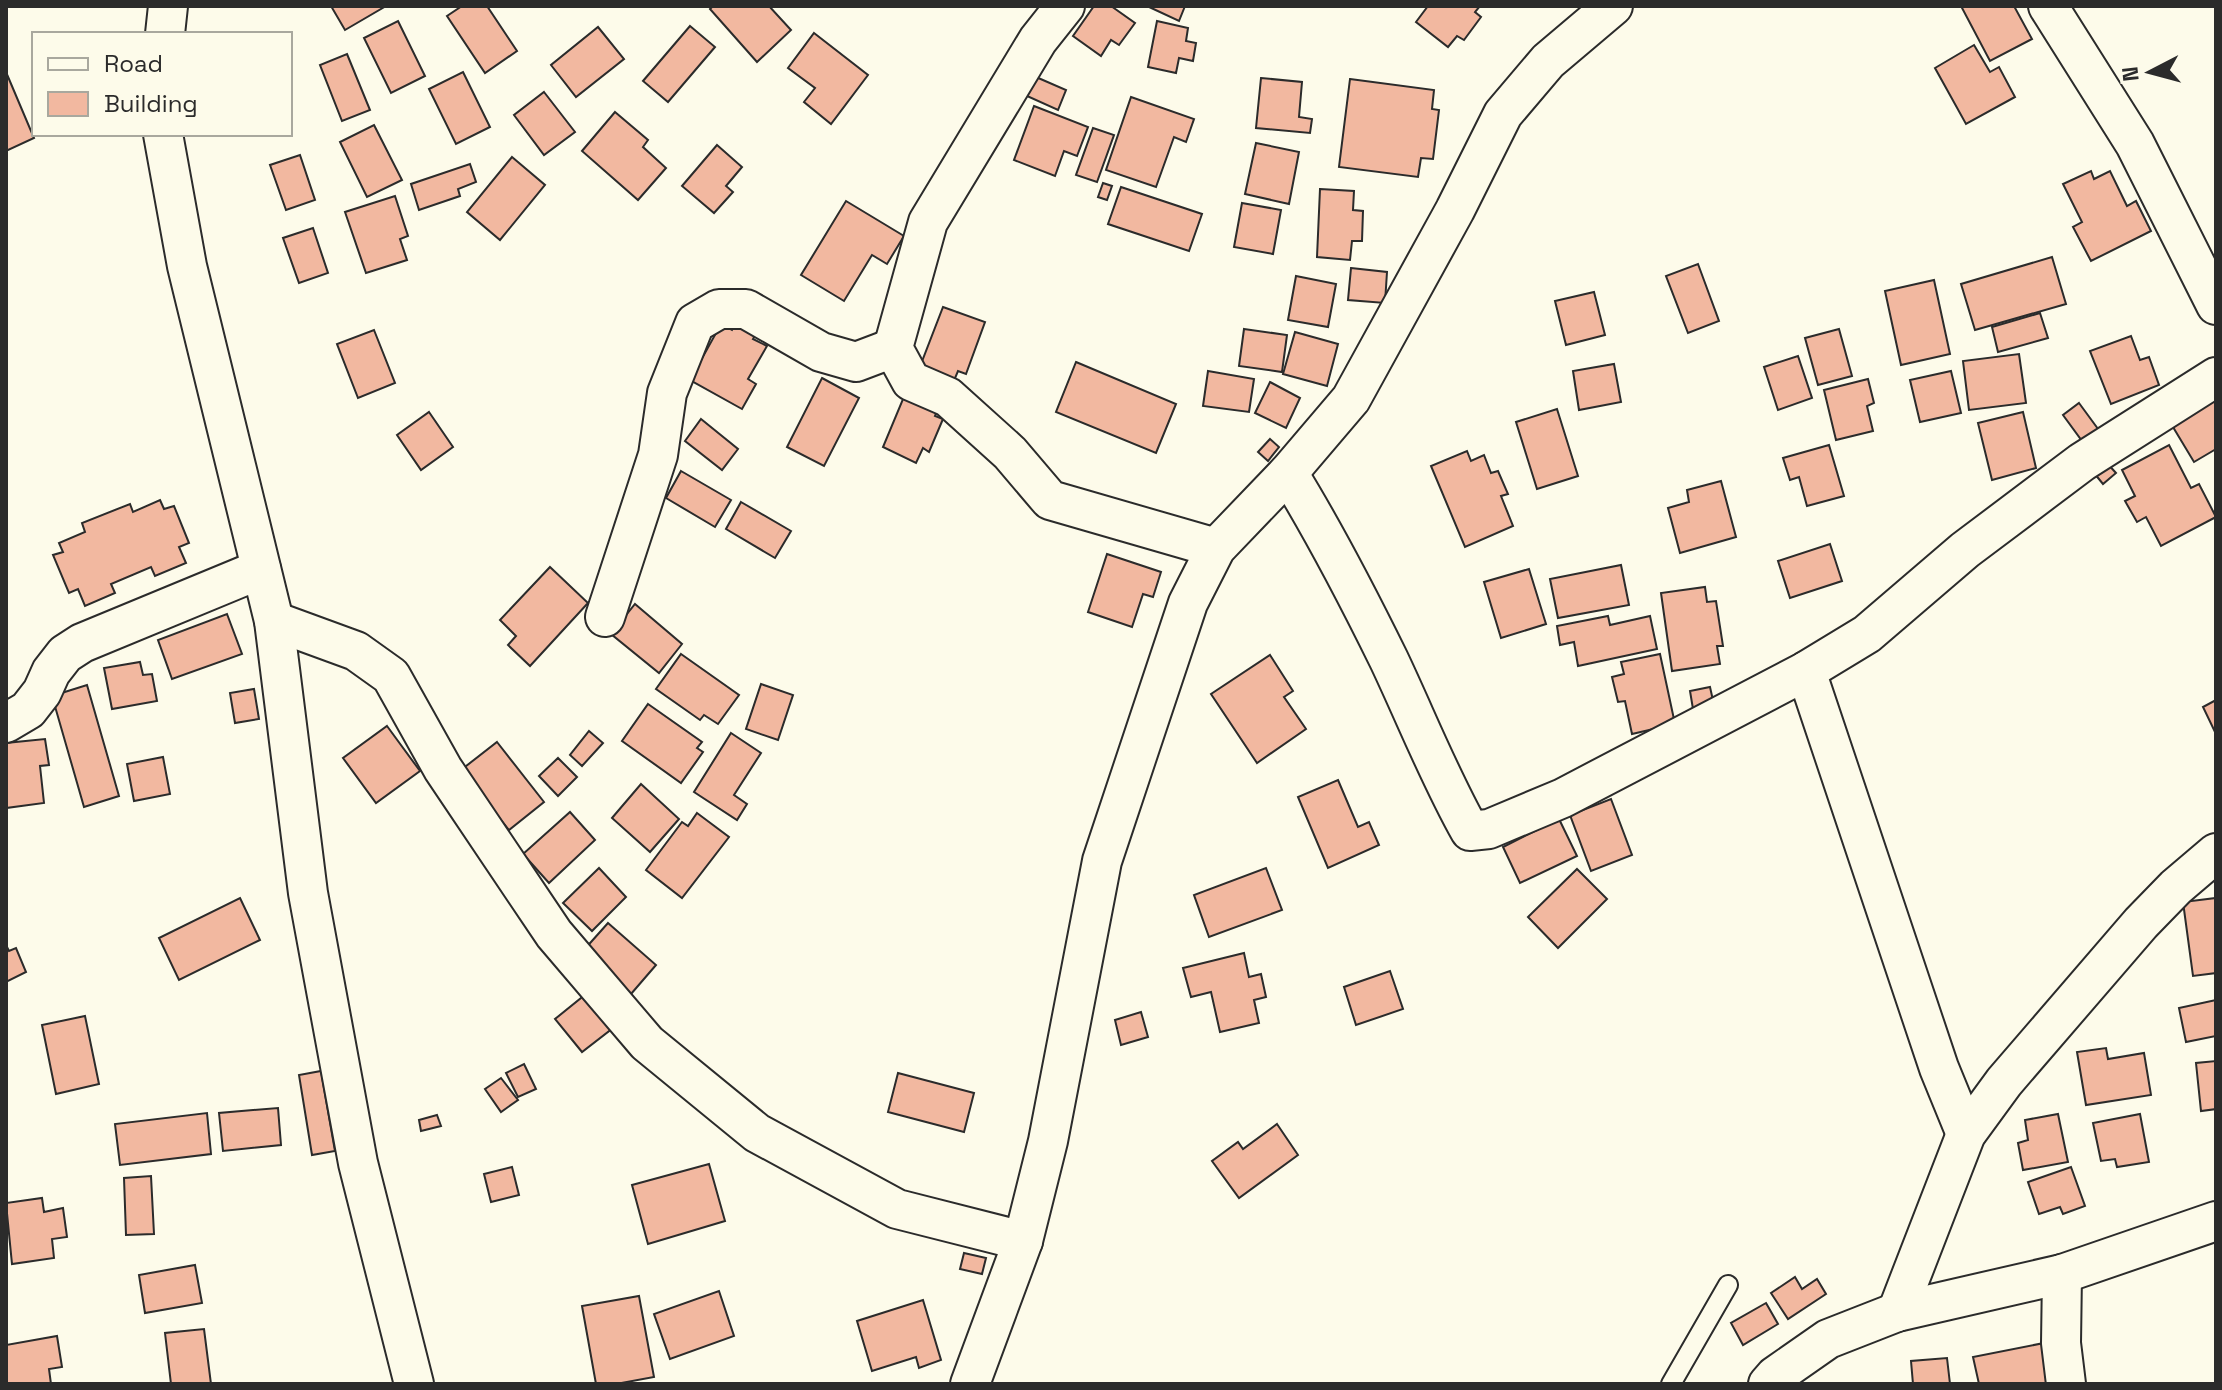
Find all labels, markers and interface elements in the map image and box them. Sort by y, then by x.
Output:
legend [32,32,292,136]
north arrow [2110,32,2190,112]
text: Road [104,48,163,79]
text: N [2115,65,2145,83]
text: Building [104,88,198,119]

